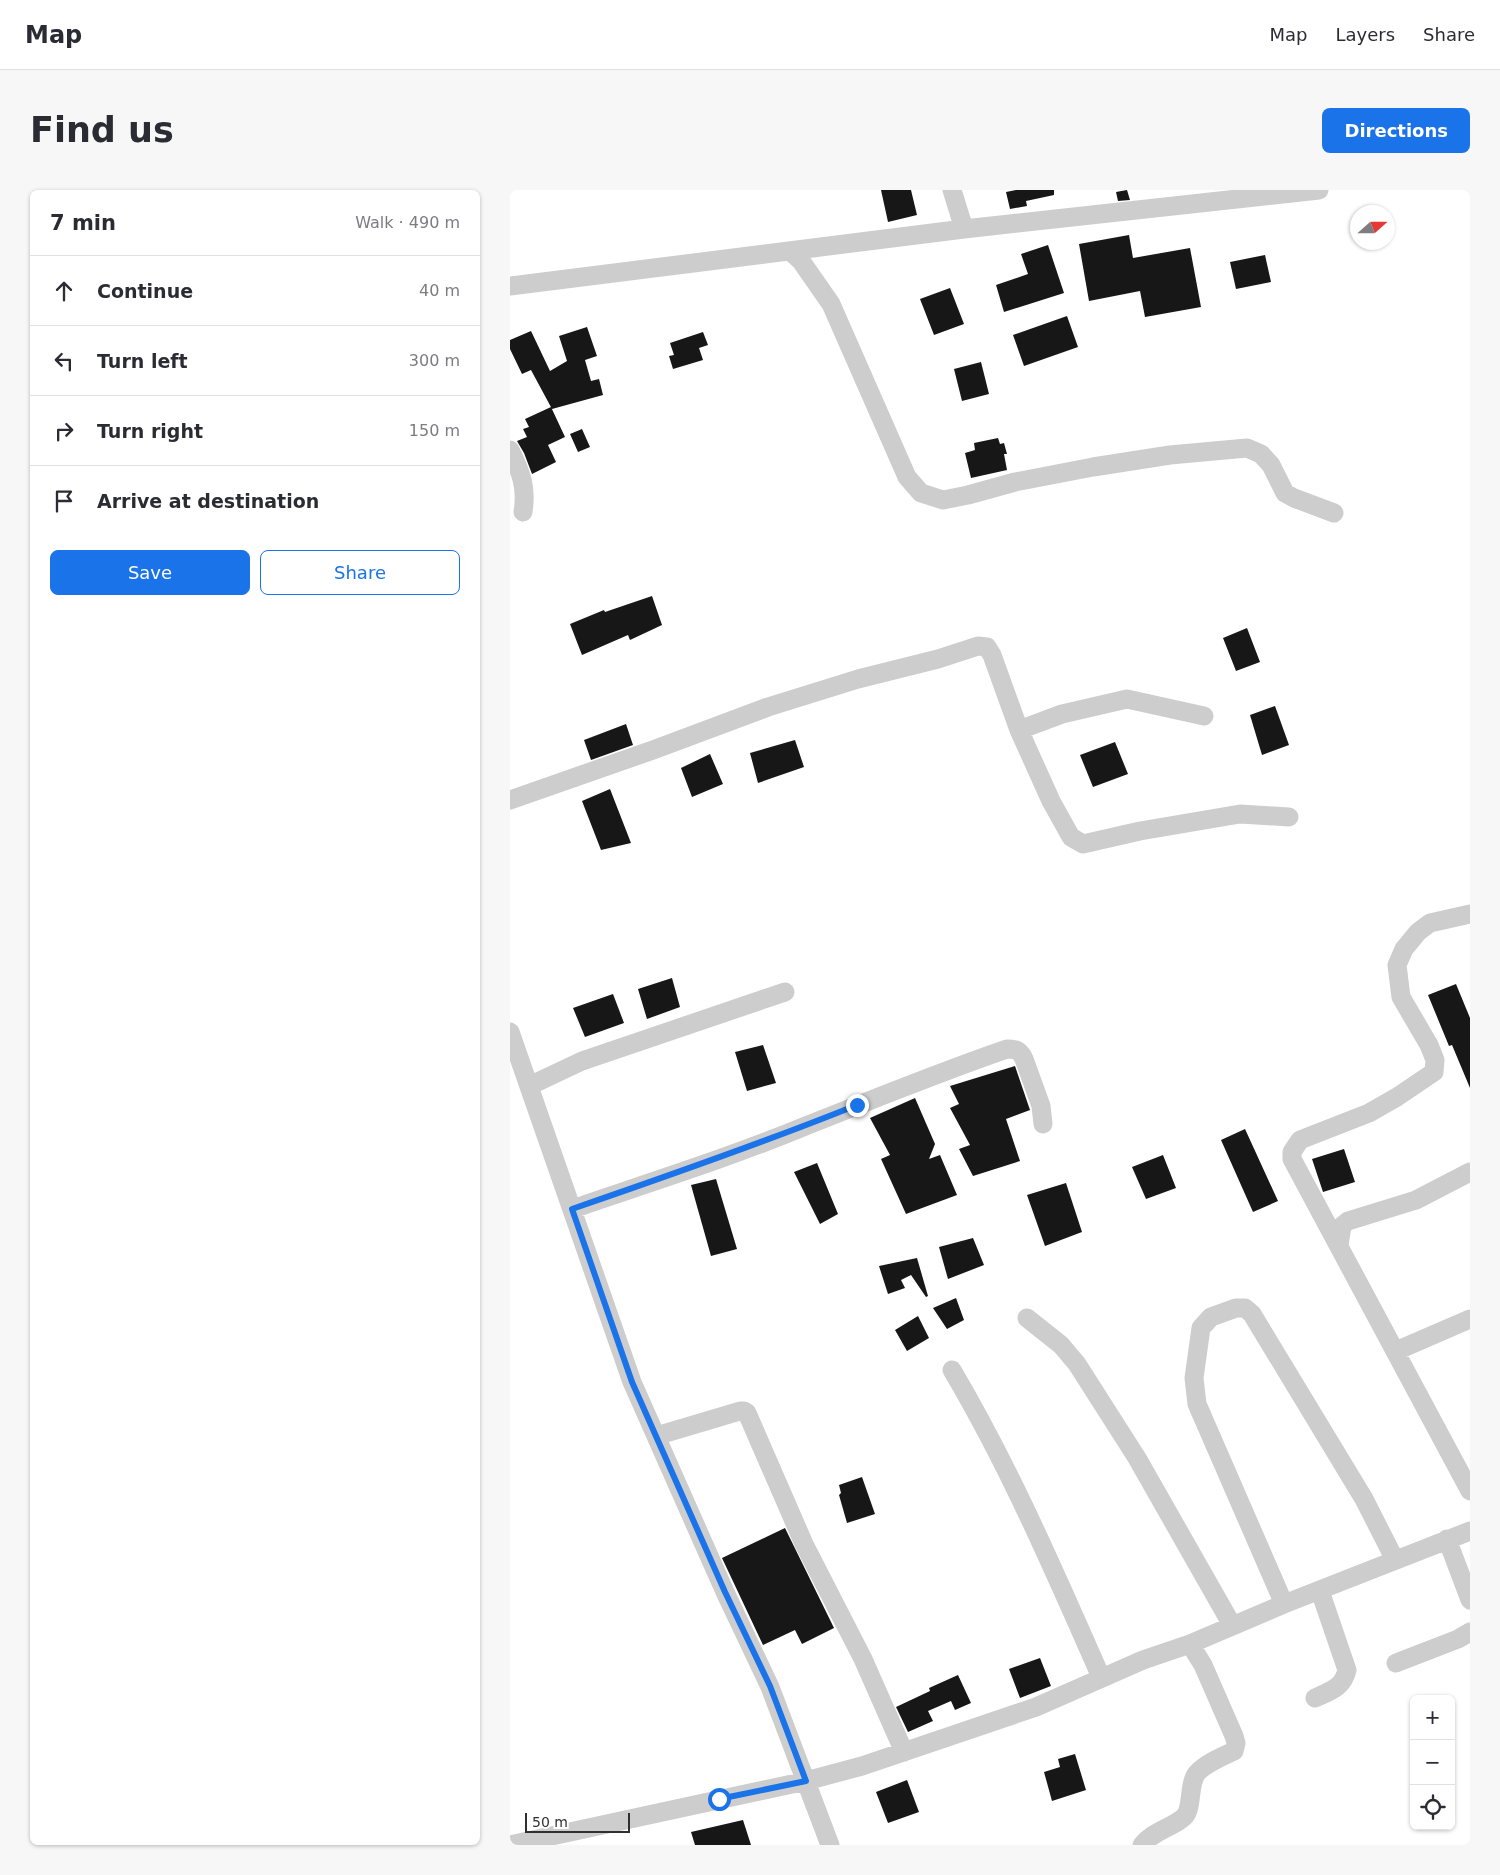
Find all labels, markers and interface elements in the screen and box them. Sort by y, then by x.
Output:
text: Map [25,21,82,49]
text: Map [1269,24,1307,45]
text: Layers [1335,24,1395,45]
text: Share [1423,24,1475,45]
button: Directions [1322,108,1470,153]
text: Find us [30,110,174,150]
north arrow [1350,205,1395,250]
text: 7 min [50,211,116,235]
text: Walk · 490 m [355,213,460,232]
icon: ahead [50,277,78,305]
text: Continue [97,280,193,302]
text: 40 m [419,281,460,300]
icon: left [50,347,78,375]
text: Turn left [97,350,188,372]
text: 300 m [409,351,460,370]
icon: right [50,417,78,445]
text: Turn right [97,420,203,442]
text: 150 m [409,421,460,440]
icon: arrive [50,487,78,515]
text: Arrive at destination [97,490,319,512]
button: Save [50,550,250,595]
button: Share [260,550,460,595]
route end [846,1094,869,1117]
map controls [1410,1695,1455,1830]
button: + [1410,1695,1455,1740]
button: − [1410,1740,1455,1785]
button: locate [1410,1785,1455,1830]
route start [708,1788,731,1811]
scale bar [525,1810,630,1833]
text: 50 m [532,1814,568,1830]

